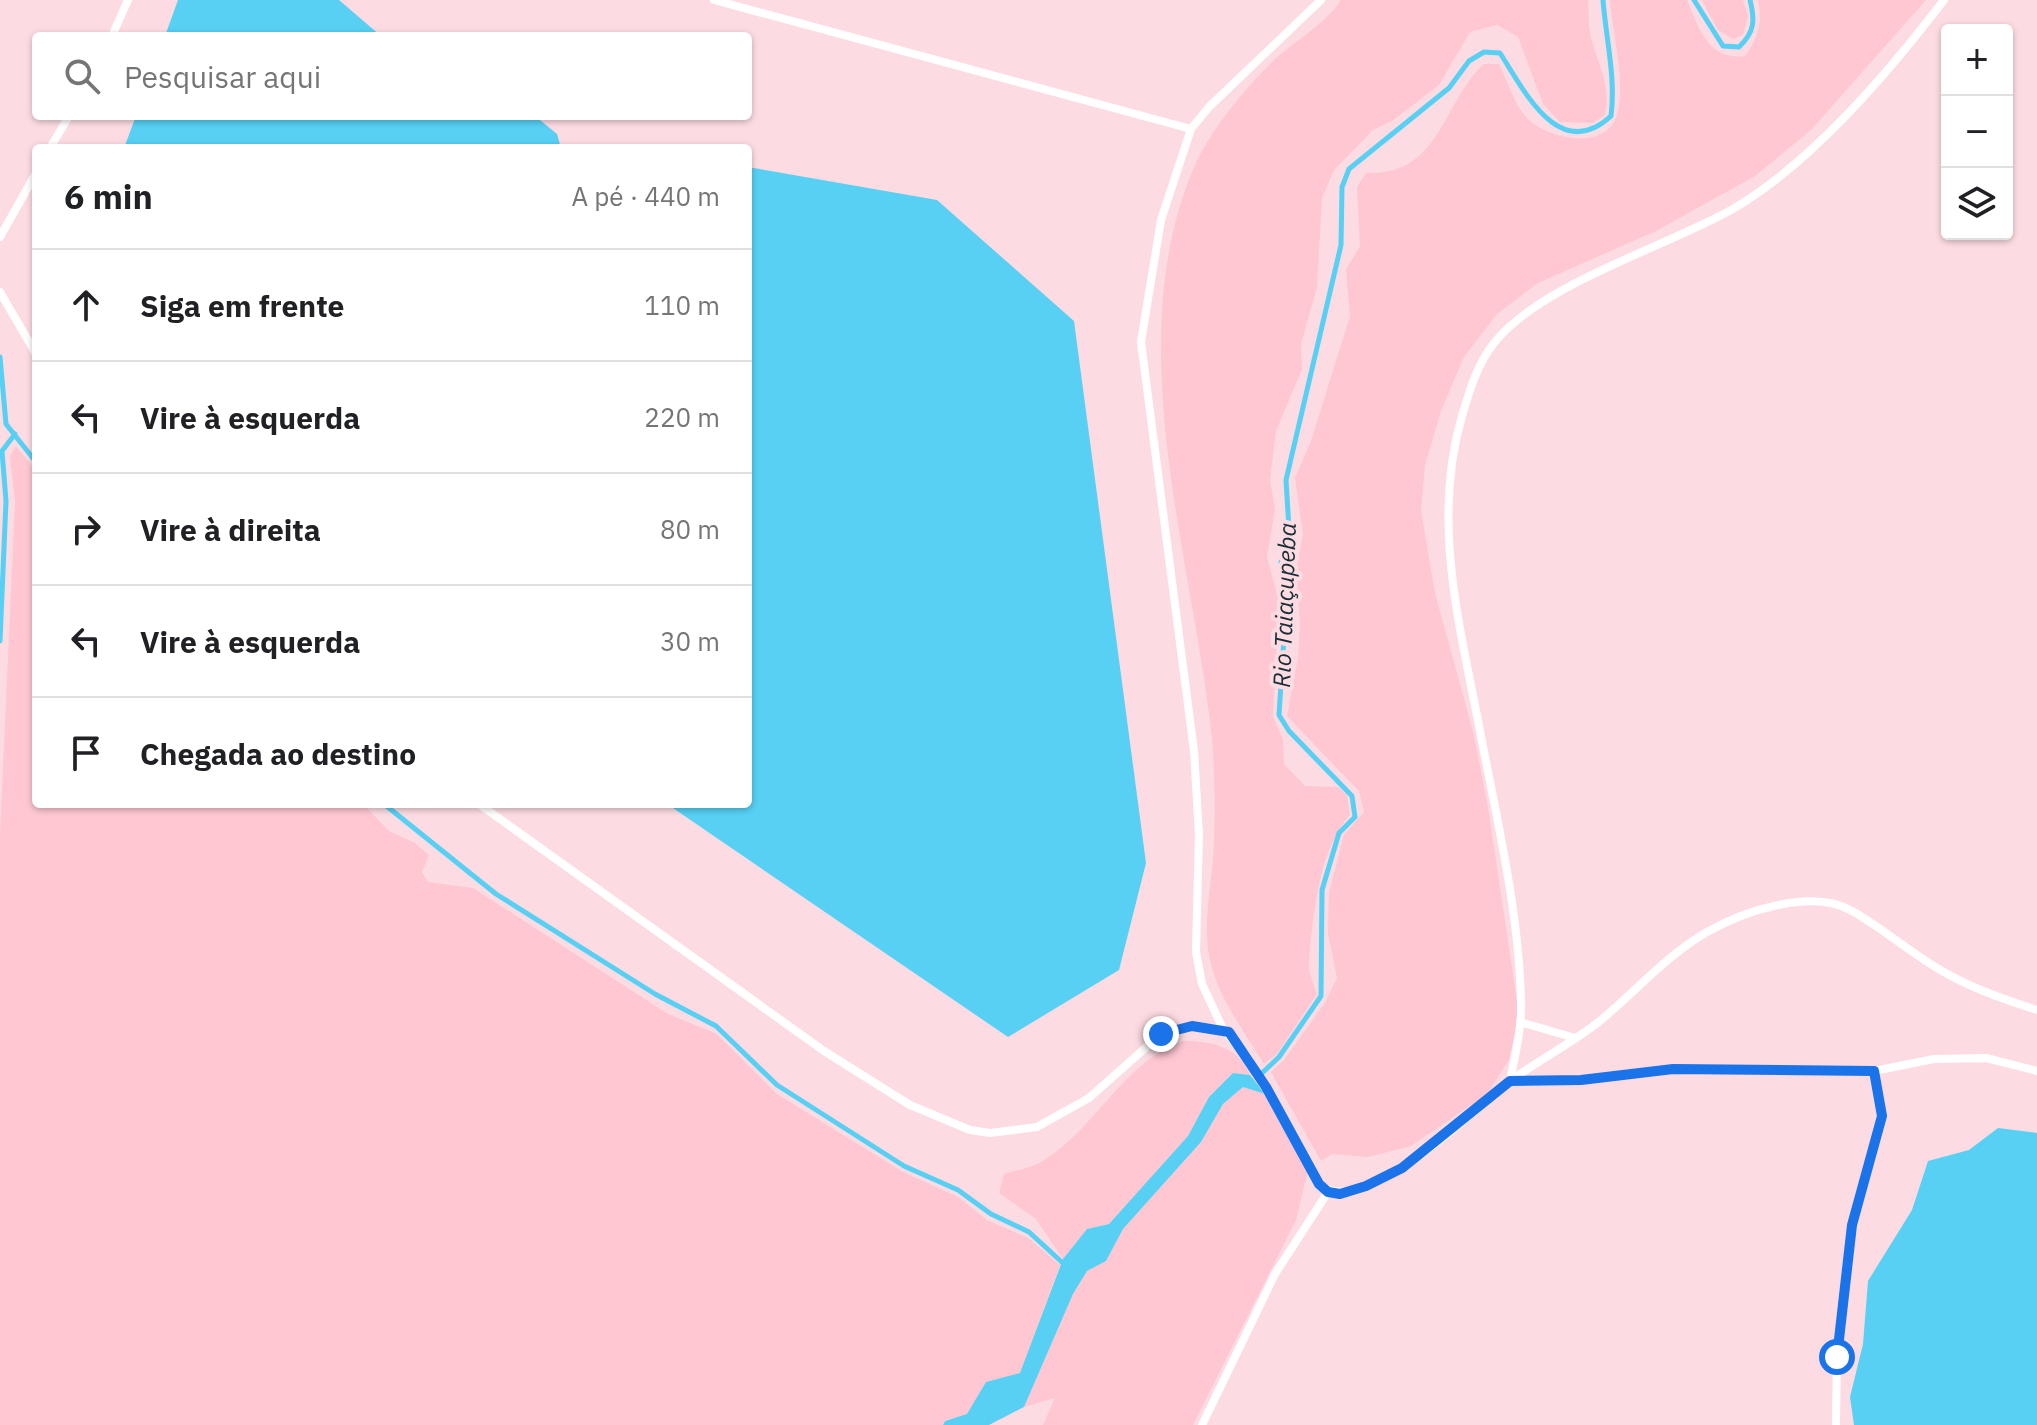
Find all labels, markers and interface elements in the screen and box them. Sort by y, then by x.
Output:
map controls [1941,24,2013,240]
button: + [1941,24,2013,96]
search box [32,32,752,120]
icon: search [60,54,104,98]
text: Pesquisar aqui [124,57,321,96]
button: − [1941,96,2013,168]
button: layers [1941,168,2013,240]
text: 6 min [64,174,153,218]
text: A pé · 440 m [571,179,720,213]
icon: ahead [64,283,108,327]
text: Siga em frente [140,286,344,325]
text: 110 m [644,288,720,322]
icon: left [64,395,108,439]
text: Vire à esquerda [140,398,360,437]
text: 220 m [644,400,720,434]
icon: right [64,507,108,551]
text: Vire à direita [140,510,321,549]
text: 80 m [660,512,720,546]
water label: Rio Taiaçupeba [1265,522,1303,688]
icon: left [64,619,108,663]
text: Vire à esquerda [140,622,360,661]
text: 30 m [660,624,720,658]
icon: arrive [64,731,108,775]
text: Chegada ao destino [140,734,416,773]
route end [1143,1016,1179,1052]
route start [1819,1339,1855,1375]

